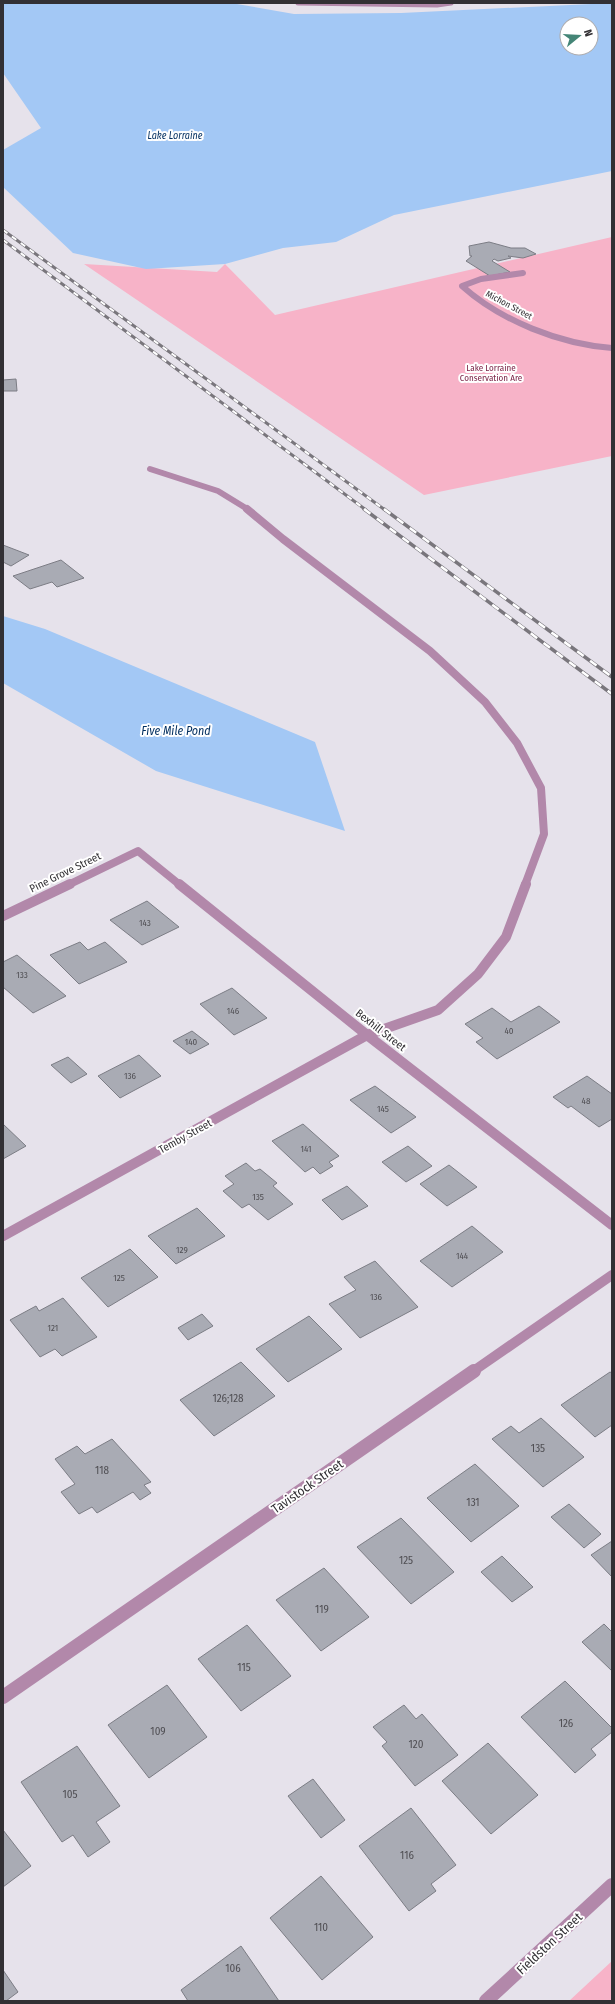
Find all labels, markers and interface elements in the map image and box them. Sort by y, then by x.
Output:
north arrow [559,16,599,56]
text: N [581,28,595,38]
water label: Lake Lorraine [147,130,203,142]
street label: Michon Street [484,289,534,321]
park label: Lake Lorraine Conservation Are [460,363,523,383]
water label: Five Mile Pond [141,724,211,738]
street label: Pine Grove Street [27,849,103,895]
house number: 143 [139,918,151,928]
house number: 133 [16,970,28,980]
house number: 146 [227,1006,240,1016]
street label: Bexhill Street [353,1007,409,1054]
house number: 40 [504,1026,514,1036]
house number: 140 [185,1037,198,1047]
house number: 136 [124,1071,137,1081]
house number: 48 [582,1096,591,1106]
house number: 145 [377,1104,389,1114]
street label: Temby Street [156,1116,214,1156]
house number: 141 [301,1144,311,1154]
house number: 135 [252,1192,264,1202]
house number: 129 [176,1245,188,1255]
house number: 144 [456,1251,469,1261]
house number: 125 [113,1273,125,1283]
house number: 136 [370,1292,383,1302]
house number: 121 [48,1323,58,1333]
house number: 126;128 [212,1392,244,1405]
house number: 135 [531,1442,545,1455]
street label: Tavistock Street [269,1456,346,1517]
house number: 118 [95,1464,109,1477]
house number: 131 [466,1496,480,1509]
house number: 125 [399,1554,413,1567]
house number: 119 [315,1603,329,1616]
house number: 115 [237,1661,251,1674]
house number: 126 [559,1717,574,1730]
house number: 109 [150,1725,166,1738]
house number: 120 [409,1738,424,1751]
house number: 105 [62,1788,78,1801]
house number: 116 [400,1849,414,1862]
street label: Fieldston Street [514,1909,586,1977]
house number: 110 [314,1921,328,1934]
house number: 106 [225,1962,241,1975]

